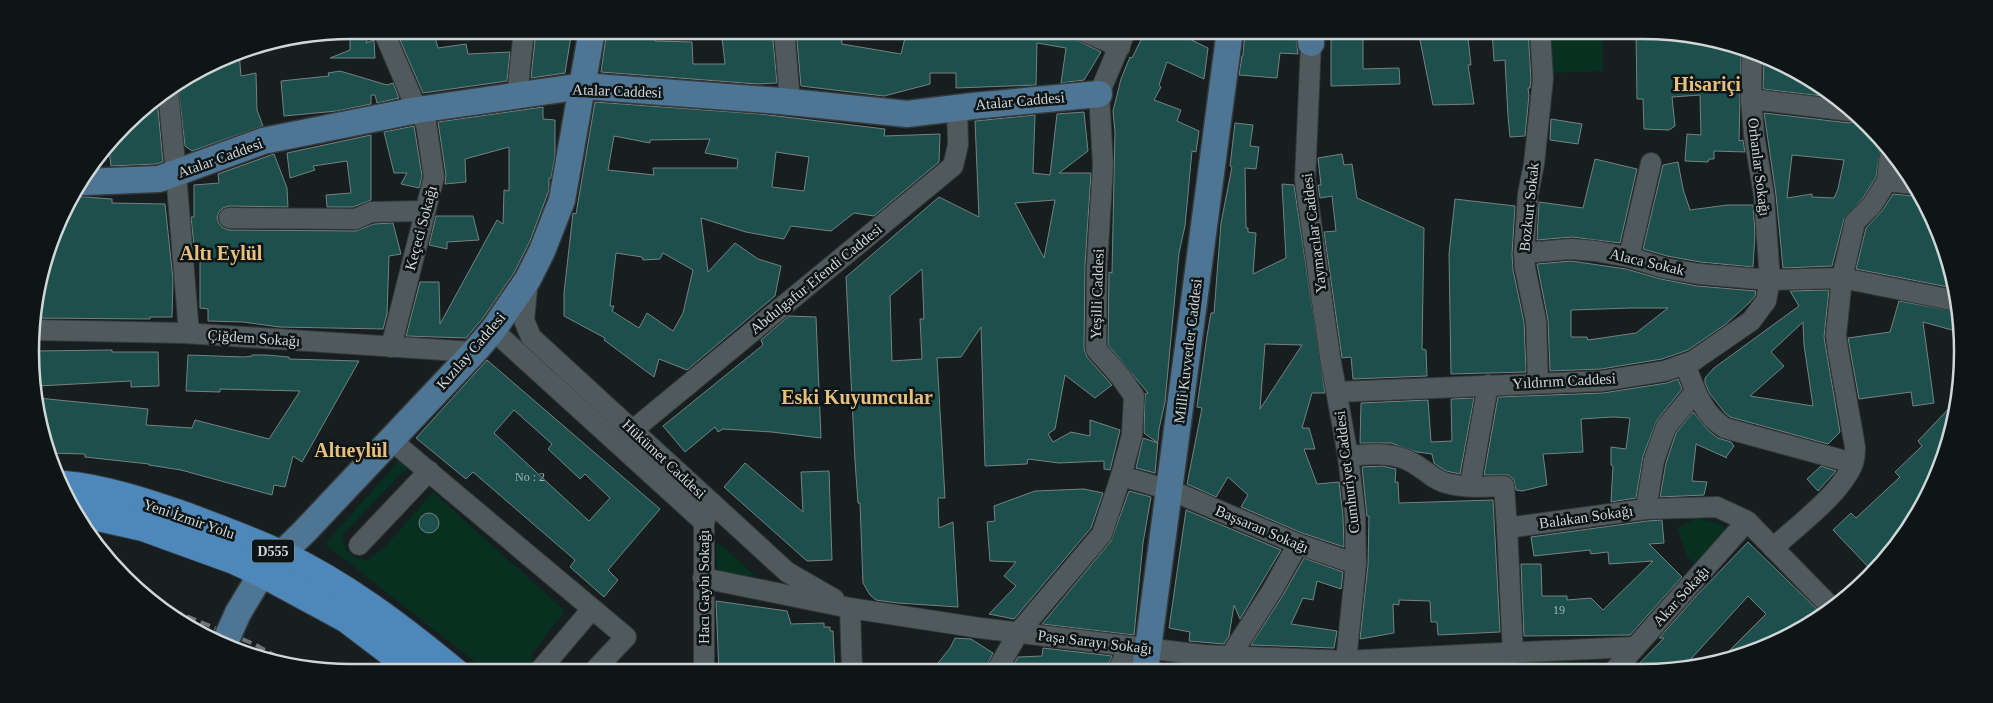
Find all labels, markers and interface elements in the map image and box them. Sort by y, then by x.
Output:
district label: Hisariçi [1673,73,1741,96]
street label: Atalar Caddesi [572,81,662,101]
street label: Atalar Caddesi [975,89,1065,113]
street label: Orhanlar Sokağı [1745,117,1773,217]
street label: Atalar Caddesi [175,135,265,181]
street label: Bozkurt Sokak [1516,161,1542,252]
street label: Yaymacılar Caddesi [1299,172,1329,294]
street label: Keçeci Sokağı [402,184,440,272]
street label: Abdulgafur Efendi Caddesi [747,221,885,337]
district label: Altı Eylül [180,242,263,265]
street label: Alaca Sokak [1608,246,1686,278]
street label: Yeşilli Caddesi [1087,248,1107,340]
street label: Milli Kuvvetler Caddesi [1171,278,1205,424]
street label: Kızılay Caddesi [433,309,509,393]
street label: Çiğdem Sokağı [207,327,301,349]
street label: Yıldırım Caddesi [1512,370,1616,392]
district label: Eski Kuyumcular [781,386,933,409]
street label: Cumhuriyet Caddesi [1332,410,1362,534]
street label: Hükümet Caddesi [619,416,709,502]
district label: Altıeylül [314,439,388,462]
house number: No : 2 [515,470,545,484]
street label: Yeni İzmir Yolu [141,496,237,542]
street label: Başsaran Sokağı [1213,502,1311,556]
street label: Balakan Sokağı [1538,502,1634,532]
street label: Hacı Gaybı Sokağı [696,530,712,644]
road number: D555 [252,540,294,562]
street label: Akar Sokağı [1650,563,1712,629]
house number: 19 [1553,603,1565,617]
street label: Paşa Sarayı Sokağı [1037,627,1153,657]

